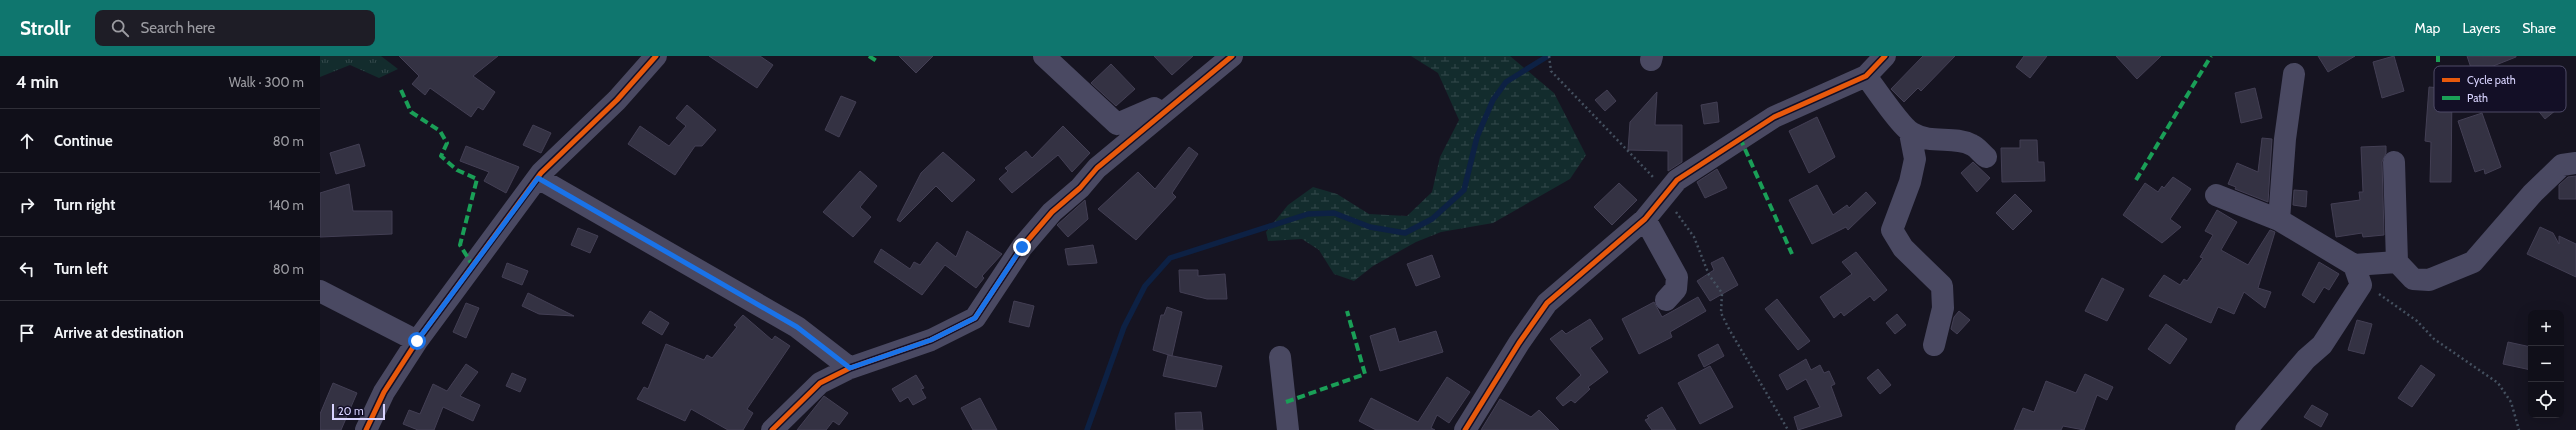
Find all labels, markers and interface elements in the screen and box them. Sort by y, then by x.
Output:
search box [95,10,375,46]
text: Strollr [20,17,71,40]
icon: search [109,17,131,39]
text: Search here [141,19,215,37]
text: Map [2415,19,2440,37]
text: Layers [2462,19,2500,37]
text: Share [2522,19,2556,37]
legend [2434,66,2566,112]
text: 4 min [16,72,59,92]
text: Cycle path [2467,73,2516,87]
text: Walk · 300 m [229,74,304,90]
text: Path [2467,91,2488,105]
icon: ahead [16,130,38,152]
text: Continue [54,132,113,150]
text: 80 m [273,133,304,149]
icon: right [16,194,38,216]
text: Turn right [54,196,115,214]
text: 140 m [269,197,304,213]
route end [1013,238,1031,256]
icon: left [16,258,38,280]
text: Turn left [54,260,108,278]
text: 80 m [273,261,304,277]
map controls [2528,310,2564,418]
button: + [2528,310,2564,346]
icon: arrive [16,322,38,344]
text: Arrive at destination [54,324,184,342]
route start [408,332,426,350]
button: − [2528,346,2564,382]
button: locate [2528,382,2564,418]
scale bar [332,402,385,421]
text: 20 m [338,404,364,418]

